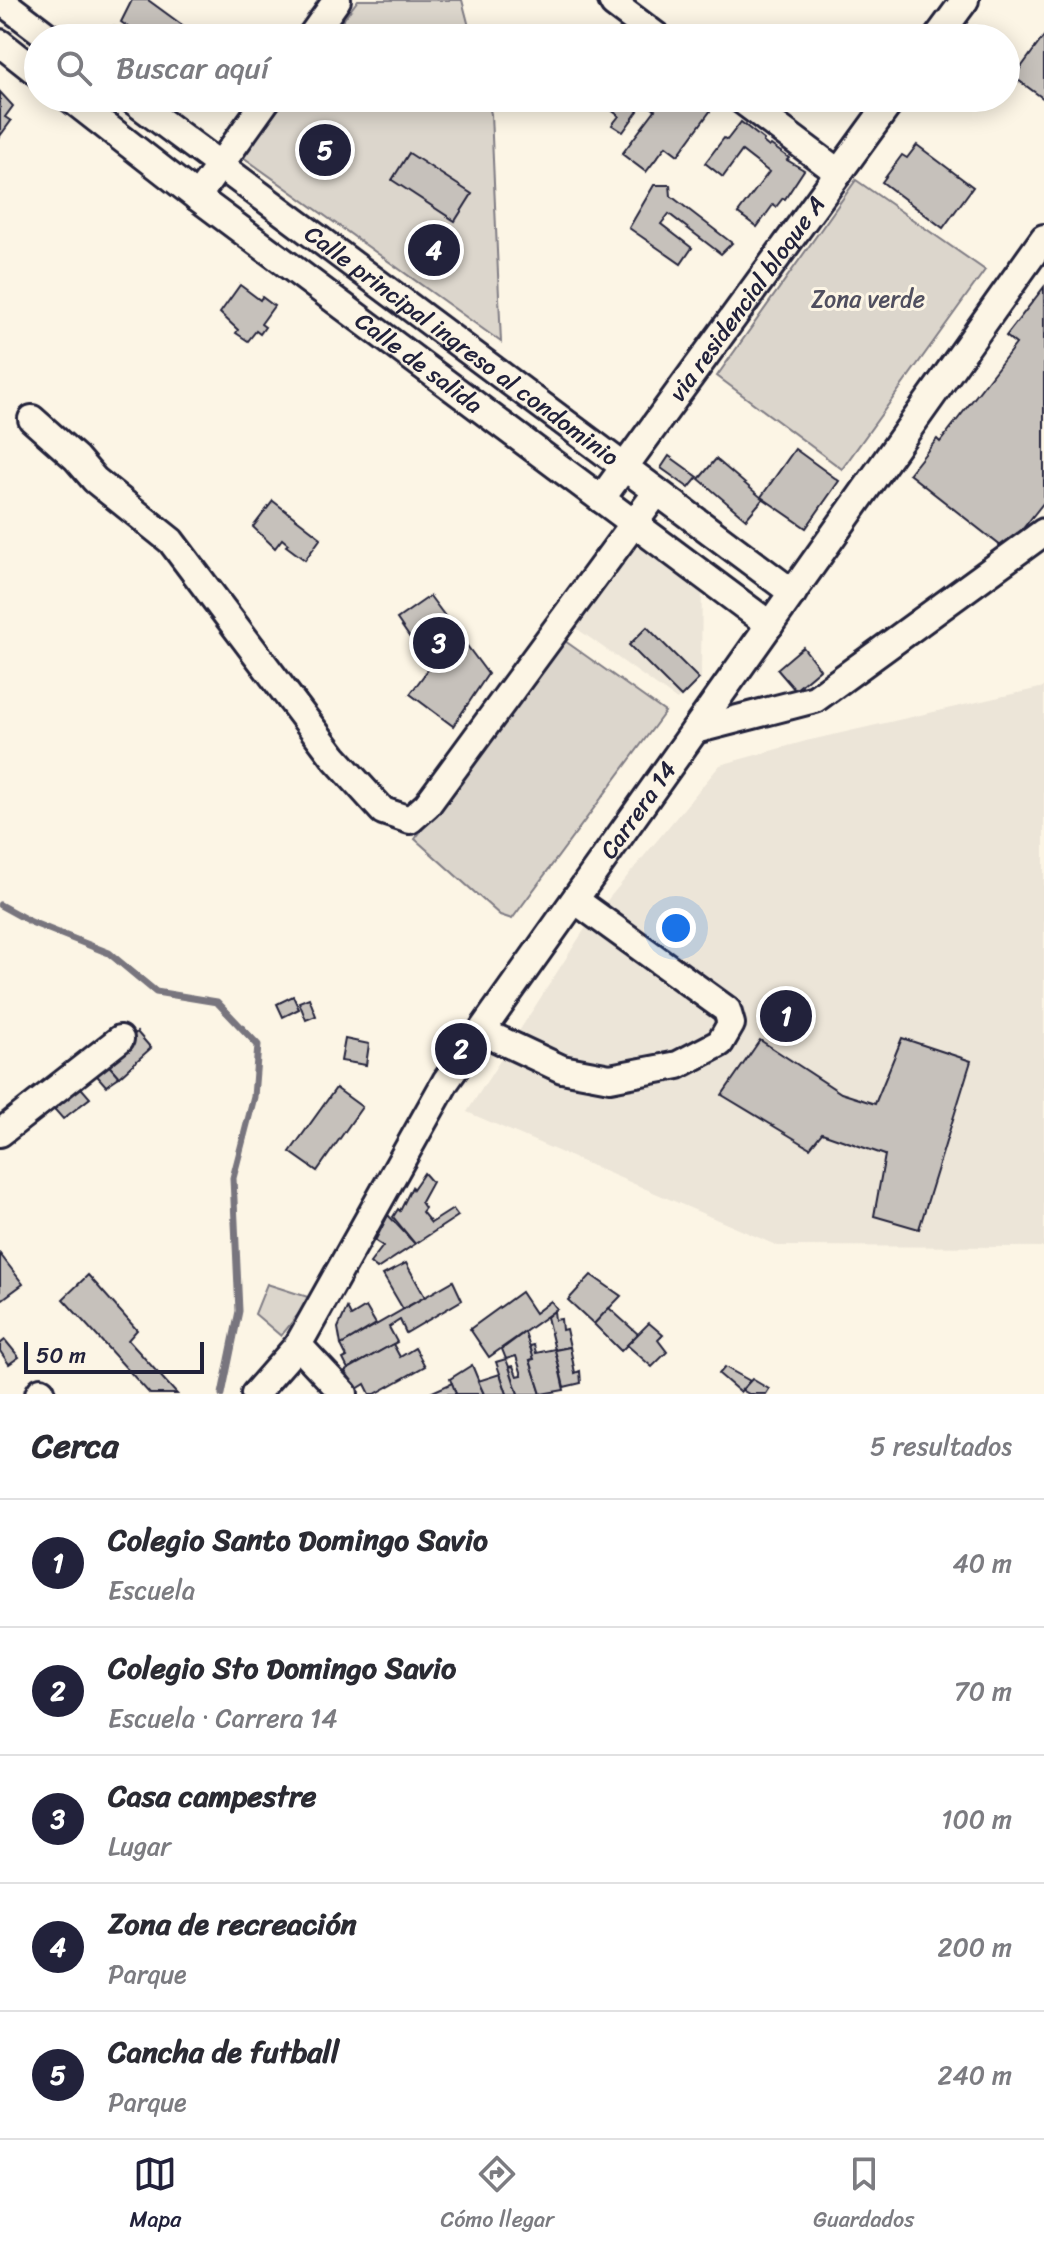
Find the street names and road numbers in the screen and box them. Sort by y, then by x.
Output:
street label: via residencial bloque A [657,187,837,411]
street label: Calle principal ingreso al condominio [295,214,628,477]
street label: Calle de salida [346,301,492,425]
street label: Carrera 14 [588,752,688,868]

